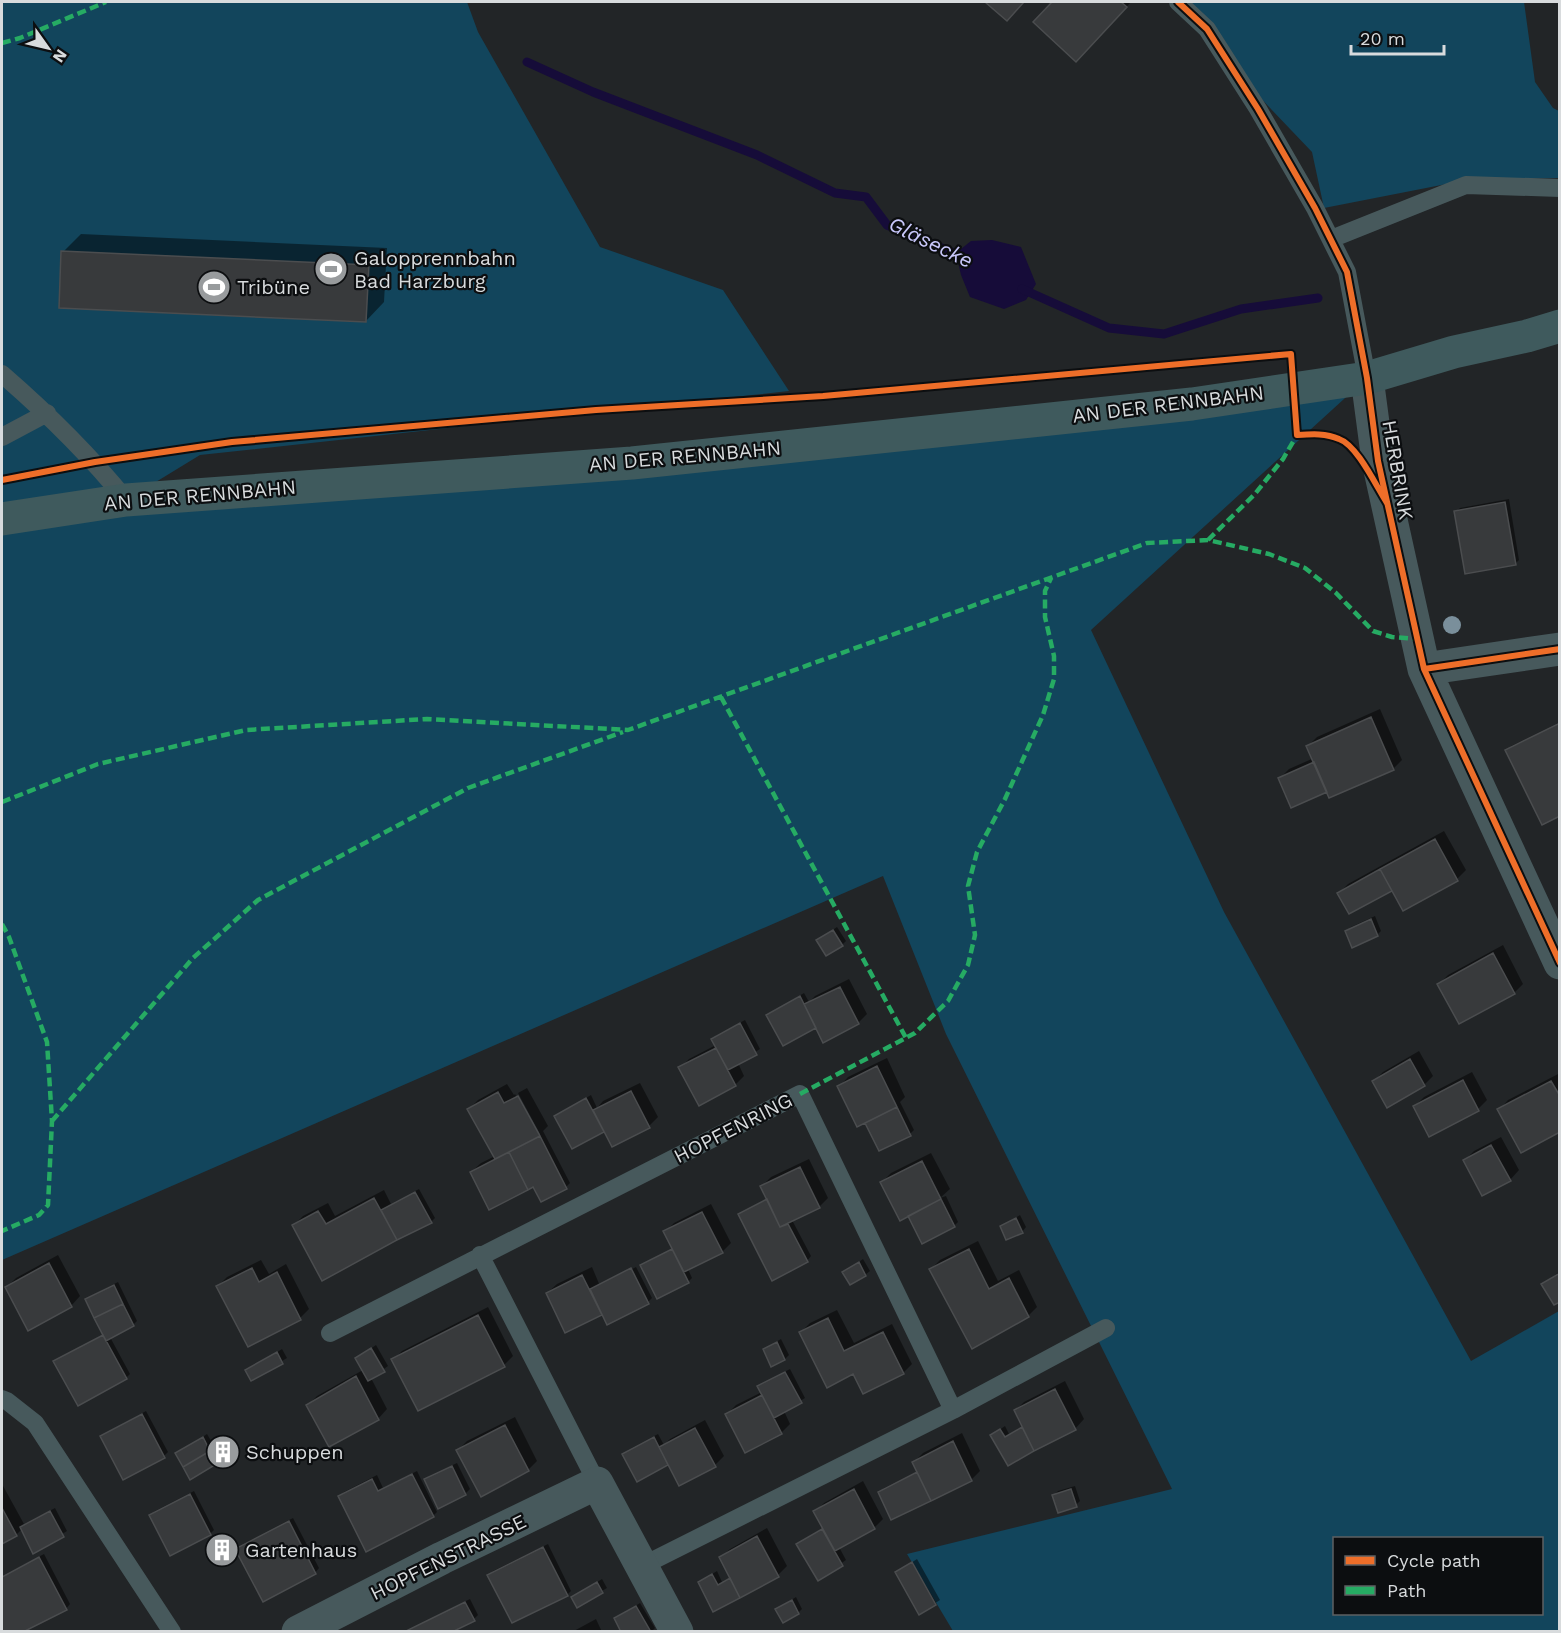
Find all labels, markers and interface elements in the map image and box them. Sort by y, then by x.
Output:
north arrow [18,18,78,78]
scale bar [1351,18,1444,56]
text: 20 m [1360,28,1405,49]
text: N [49,46,71,66]
water label: Gläsecke [885,211,977,273]
place label: Galopprennbahn Bad Harzburg [354,246,516,293]
sports icon: Galopprennbahn Bad Harzburg [313,251,349,287]
sports icon: Tribüne [196,269,232,305]
place label: Tribüne [237,275,310,299]
street label: AN DER RENNBAHN [1071,380,1265,428]
street label: HERBRINK [1377,418,1419,522]
street label: AN DER RENNBAHN [588,436,782,476]
street label: AN DER RENNBAHN [103,475,297,515]
street label: HOPFENRING [670,1088,796,1168]
building icon: Schuppen [205,1434,241,1470]
place label: Schuppen [246,1440,344,1464]
street label: HOPFENSTRASSE [366,1509,530,1605]
building icon: Gartenhaus [204,1532,240,1568]
legend [1333,1537,1543,1615]
place label: Gartenhaus [245,1538,357,1562]
text: Cycle path [1387,1550,1481,1571]
text: Path [1387,1580,1427,1601]

